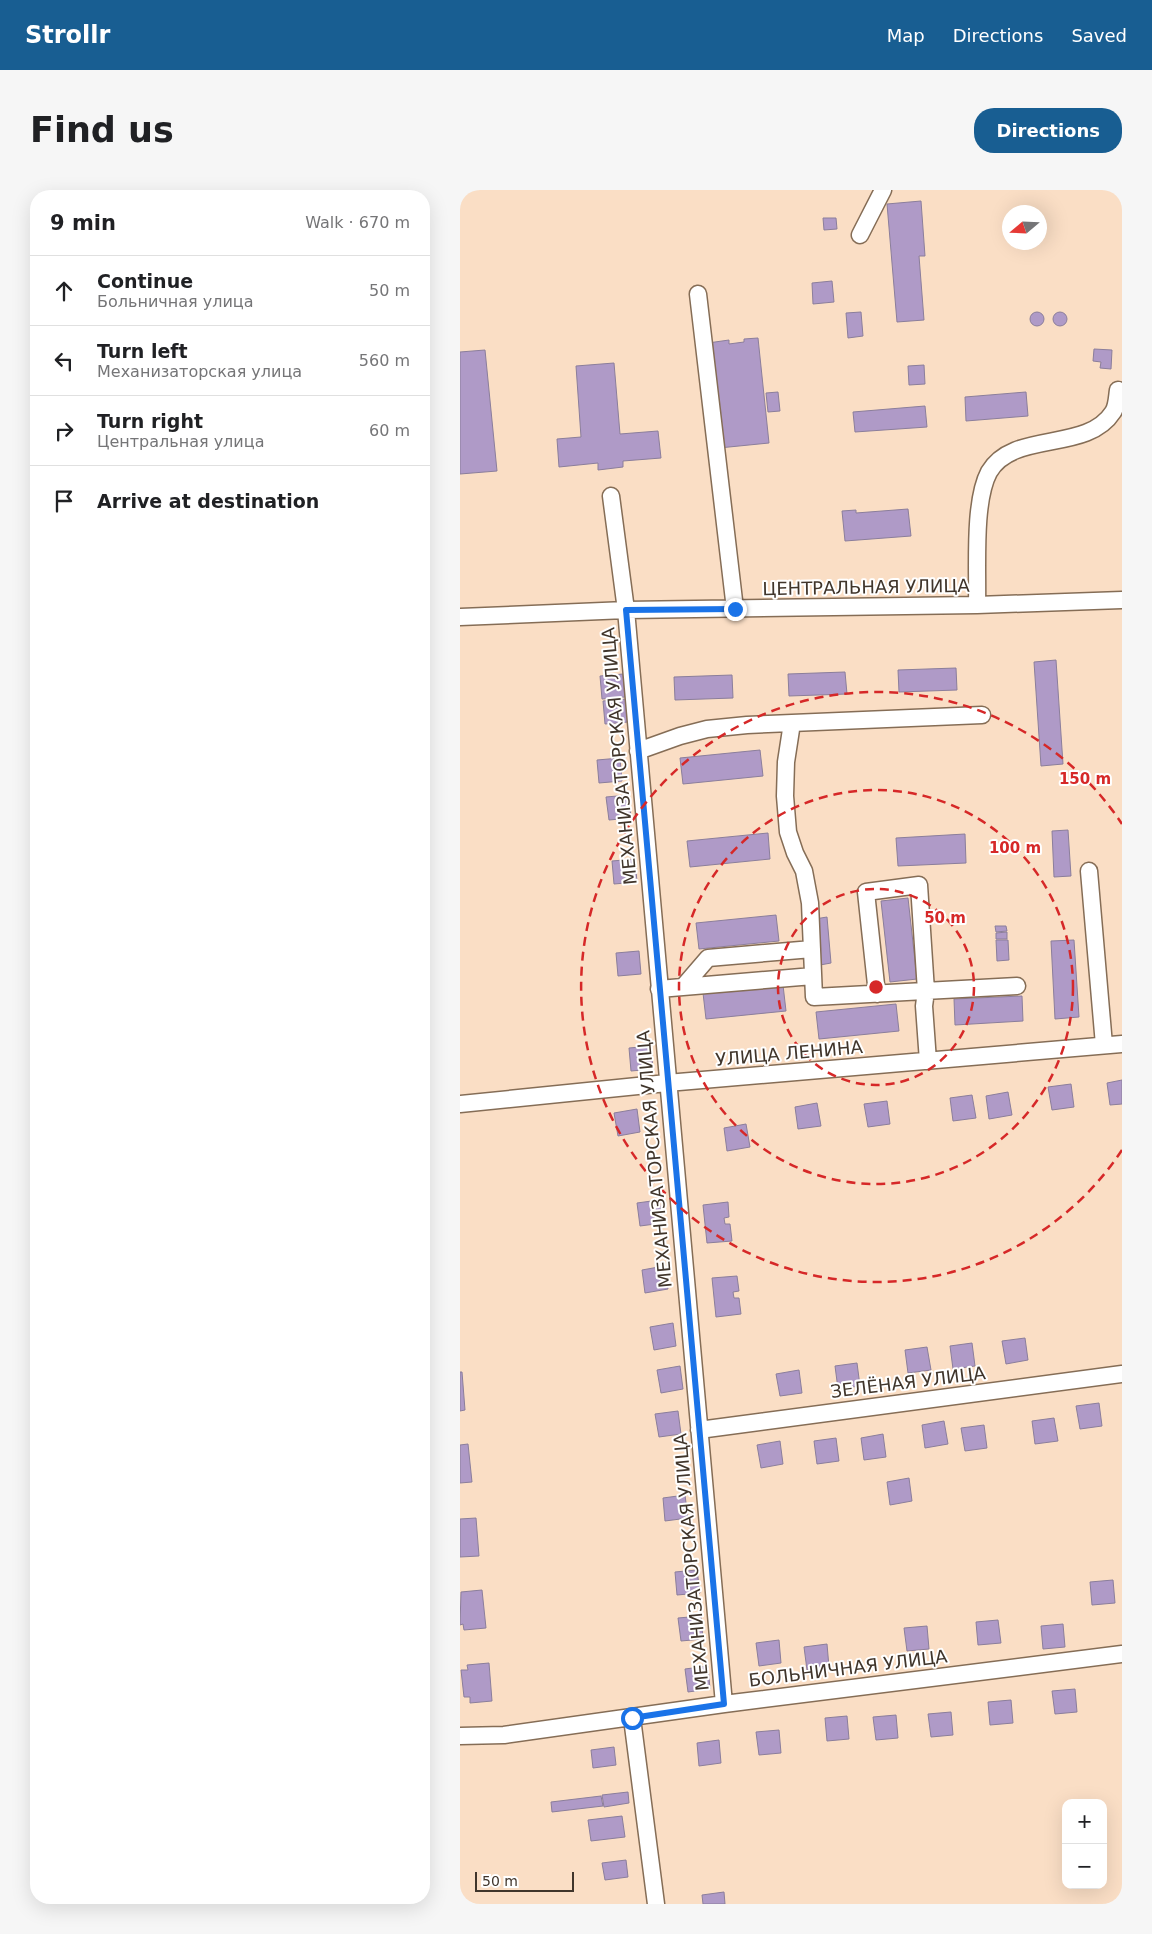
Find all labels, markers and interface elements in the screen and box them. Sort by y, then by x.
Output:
text: Strollr [25,21,110,49]
text: Map [887,25,925,46]
text: Directions [953,25,1043,46]
text: Saved [1071,25,1127,46]
button: Directions [974,108,1122,153]
text: Find us [30,110,174,150]
north arrow [1002,205,1047,250]
text: 9 min [50,211,116,235]
text: Walk · 670 m [305,213,410,232]
text: Continue [97,270,193,292]
icon: ahead [50,277,78,305]
text: 50 m [369,281,410,300]
text: Больничная улица [97,292,254,311]
text: Turn left [97,340,188,362]
icon: left [50,347,78,375]
text: 560 m [359,351,410,370]
text: Механизаторская улица [97,362,302,381]
text: Turn right [97,410,203,432]
icon: right [50,417,78,445]
text: 60 m [369,421,410,440]
text: Центральная улица [97,432,264,451]
icon: arrive [50,487,78,515]
text: Arrive at destination [97,490,319,512]
street label: ЦЕНТРАЛЬНАЯ УЛИЦА [762,575,970,599]
route end [724,598,747,621]
street label: МЕХАНИЗАТОРСКАЯ УЛИЦА [597,626,641,886]
text: 150 m [1059,770,1111,788]
text: 100 m [989,839,1041,857]
text: 50 m [924,909,966,927]
centre of rings [867,978,885,996]
street label: МЕХАНИЗАТОРСКАЯ УЛИЦА [632,1029,676,1289]
street label: УЛИЦА ЛЕНИНА [714,1036,864,1070]
street label: ЗЕЛЁНАЯ УЛИЦА [829,1362,987,1402]
street label: МЕХАНИЗАТОРСКАЯ УЛИЦА [669,1432,713,1692]
street label: БОЛЬНИЧНАЯ УЛИЦА [747,1645,949,1691]
route start [621,1707,644,1730]
map controls [1062,1799,1107,1889]
button: + [1062,1799,1107,1844]
button: − [1062,1844,1107,1889]
scale bar [475,1869,574,1892]
text: 50 m [482,1873,518,1889]

